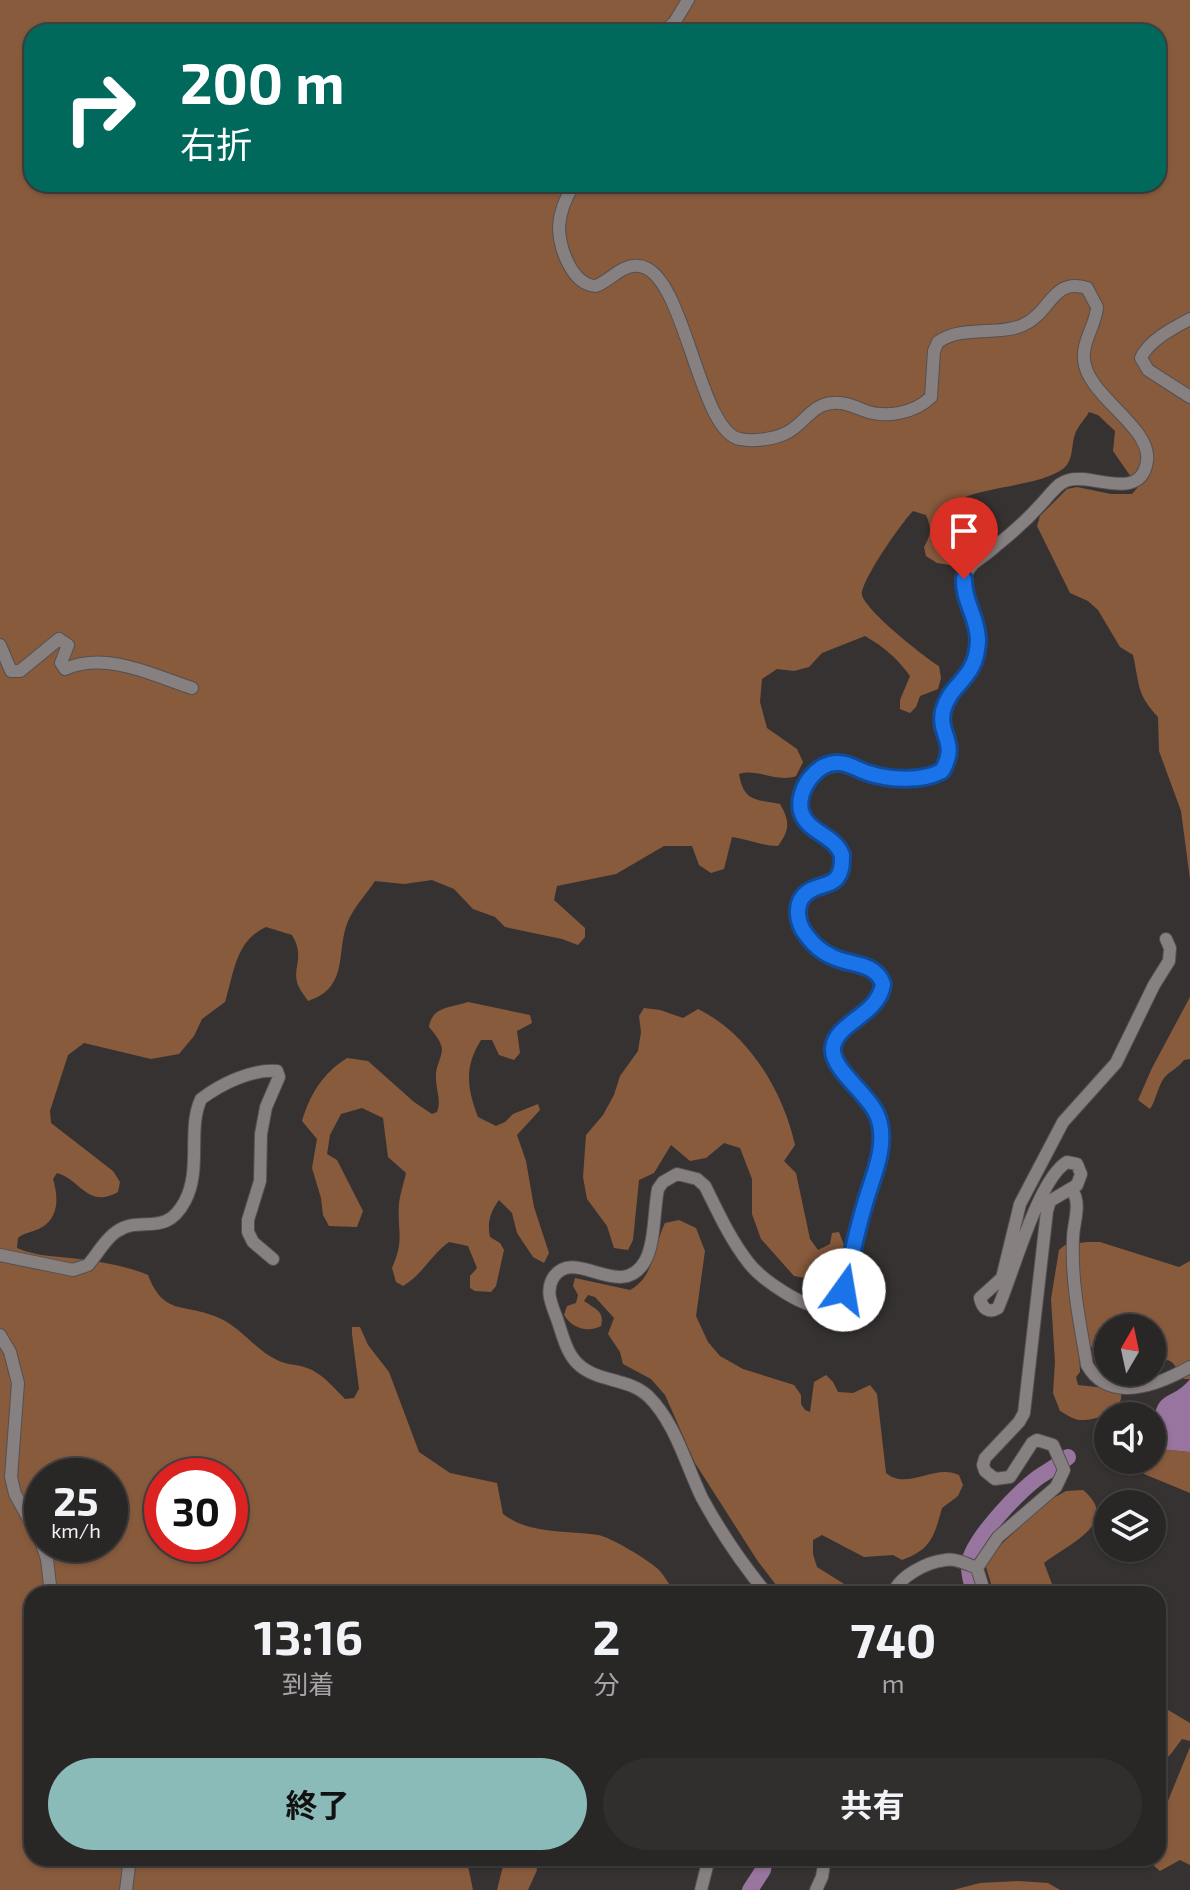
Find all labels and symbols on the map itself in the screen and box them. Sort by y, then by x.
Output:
pin [930,497,998,579]
position arrow [802,1248,886,1332]
north arrow [1094,1314,1166,1386]
speed limit sign: 30 [144,1458,248,1562]

